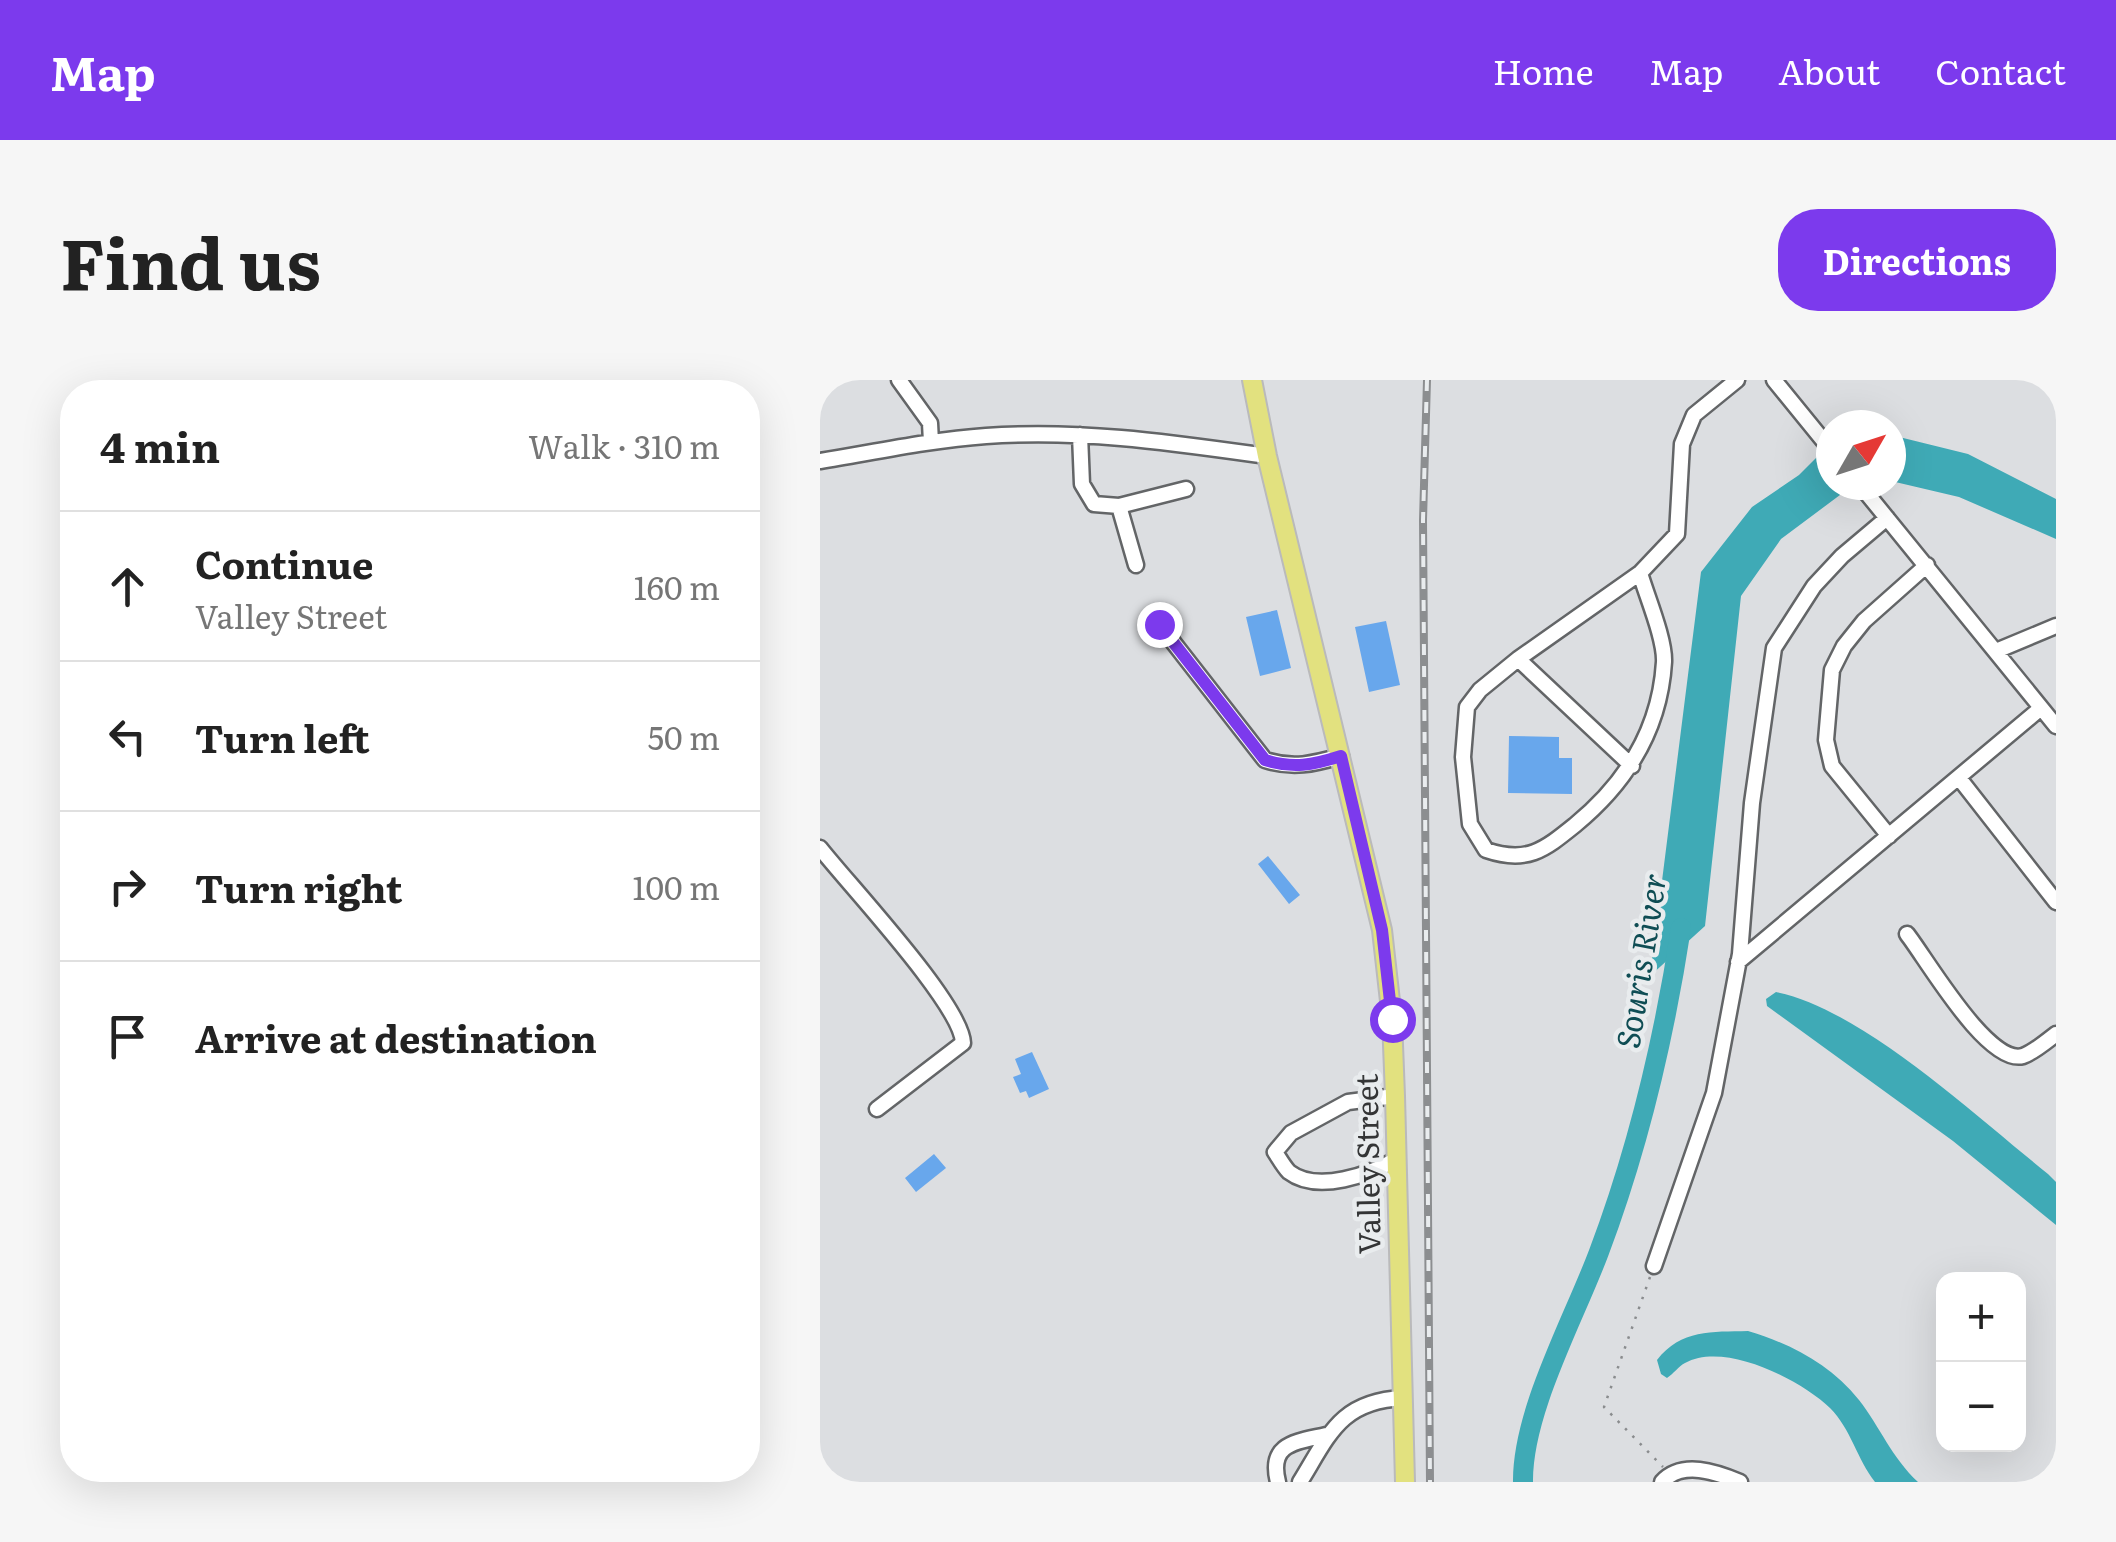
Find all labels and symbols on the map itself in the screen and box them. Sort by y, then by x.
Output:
north arrow [1816,410,1906,500]
route end [1137,602,1183,648]
water label: Souris River [1602,870,1677,1051]
route start [1370,997,1416,1043]
street label: Valley Street [1342,1074,1390,1255]

